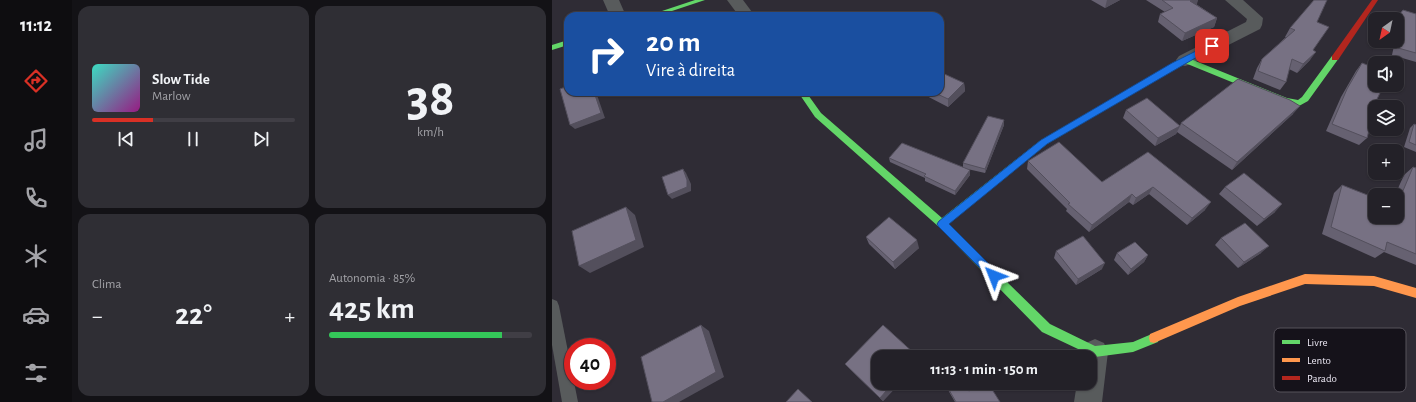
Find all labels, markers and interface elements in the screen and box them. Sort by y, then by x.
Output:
north arrow [1368,12,1404,48]
map controls [1368,12,1404,224]
text: 11:12 [20,17,52,35]
icon: right [580,28,632,80]
text: 20 m [646,29,701,57]
pin [1195,29,1229,63]
icon: arrive [1201,35,1223,57]
button: sound [1368,56,1404,92]
text: Vire à direita [646,62,735,80]
icon: directions [22,67,50,95]
text: Slow Tide [152,72,210,87]
text: 38 [406,73,455,125]
text: Marlow [152,90,190,103]
button: layers [1368,100,1404,136]
icon: music [22,126,50,154]
text: km/h [417,126,444,139]
icon: previous [115,128,137,150]
icon: pause [182,128,204,150]
icon: next [250,128,272,150]
button: + [1368,144,1404,180]
icon: phone [22,184,50,212]
button: − [1368,188,1404,224]
icon: climate [22,242,50,270]
position arrow [973,255,1015,297]
text: Autonomia · 85% [329,272,415,285]
text: Clima [92,278,122,291]
text: 425 km [329,294,415,324]
text: 22° [175,300,212,330]
icon: car [22,301,50,329]
text: − [92,305,103,327]
text: + [284,305,295,327]
legend [1274,328,1406,392]
text: Livre [1307,337,1328,348]
speed limit sign: 40 [564,338,616,390]
text: Lento [1307,355,1331,366]
icon: filters [22,359,50,387]
text: 11:13 · 1 min · 150 m [930,362,1038,377]
text: Parado [1307,373,1337,384]

